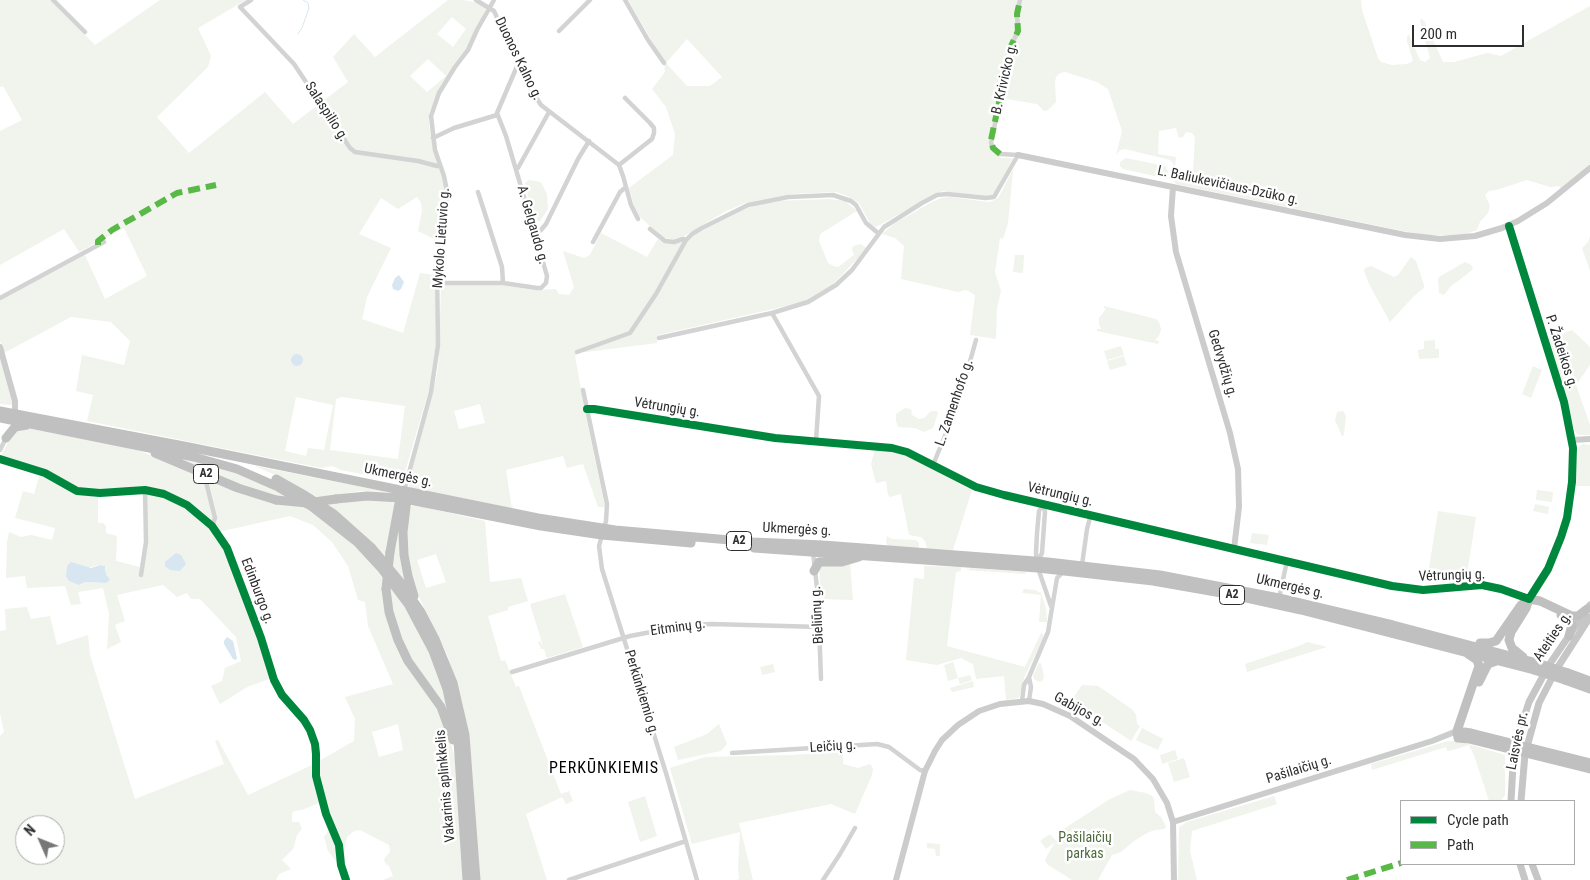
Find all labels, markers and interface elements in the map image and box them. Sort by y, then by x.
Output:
street label: Duonos Kalno g. [491,15,545,103]
scale bar [1415,15,1528,47]
text: 200 m [1420,25,1457,43]
street label: B. Krivicko g. [989,42,1021,116]
street label: Salaspilio g. [301,79,351,145]
street label: L. Baliukevičiaus-Dzūko g. [1156,163,1300,209]
street label: A. Gelgaudo g. [513,184,551,266]
street label: Mykolo Lietuvio g. [430,187,454,289]
street label: P. Žadeikos g. [1541,313,1581,391]
street label: Gedvydžių g. [1204,328,1240,400]
street label: L. Zamenhofo g. [932,357,978,449]
street label: Vėtrungių g. [633,394,701,422]
street label: Ukmergės g. [362,461,434,491]
road number: A2 [194,464,218,484]
street label: Vėtrungių g. [1026,479,1094,511]
street label: Ukmergės g. [762,520,832,540]
road number: A2 [726,532,752,550]
street label: Edinburgo g. [237,556,277,626]
street label: Vėtrungių g. [1418,566,1486,586]
street label: Ukmergės g. [1254,571,1326,603]
street label: Bieliūnų g. [808,586,828,644]
road number: A2 [1220,586,1244,604]
street label: Ateities g. [1530,609,1576,665]
street label: Eitminų g. [649,616,707,640]
street label: Perkūnkiemio g. [620,648,662,738]
street label: Gabijos g. [1051,689,1107,731]
street label: Laisvės pr. [1504,710,1532,772]
street label: Vakarinis aplinkkelis [433,729,459,843]
street label: Leičių g. [809,737,857,757]
street label: Pašilaičių g. [1264,752,1334,788]
district label: PERKŪNKIEMIS [548,759,660,779]
legend [1400,800,1575,865]
text: Cycle path [1447,811,1509,829]
north arrow [15,815,65,865]
text: N [21,822,39,839]
park label: Pašilaičių parkas [1058,830,1112,862]
text: Path [1447,836,1474,854]

